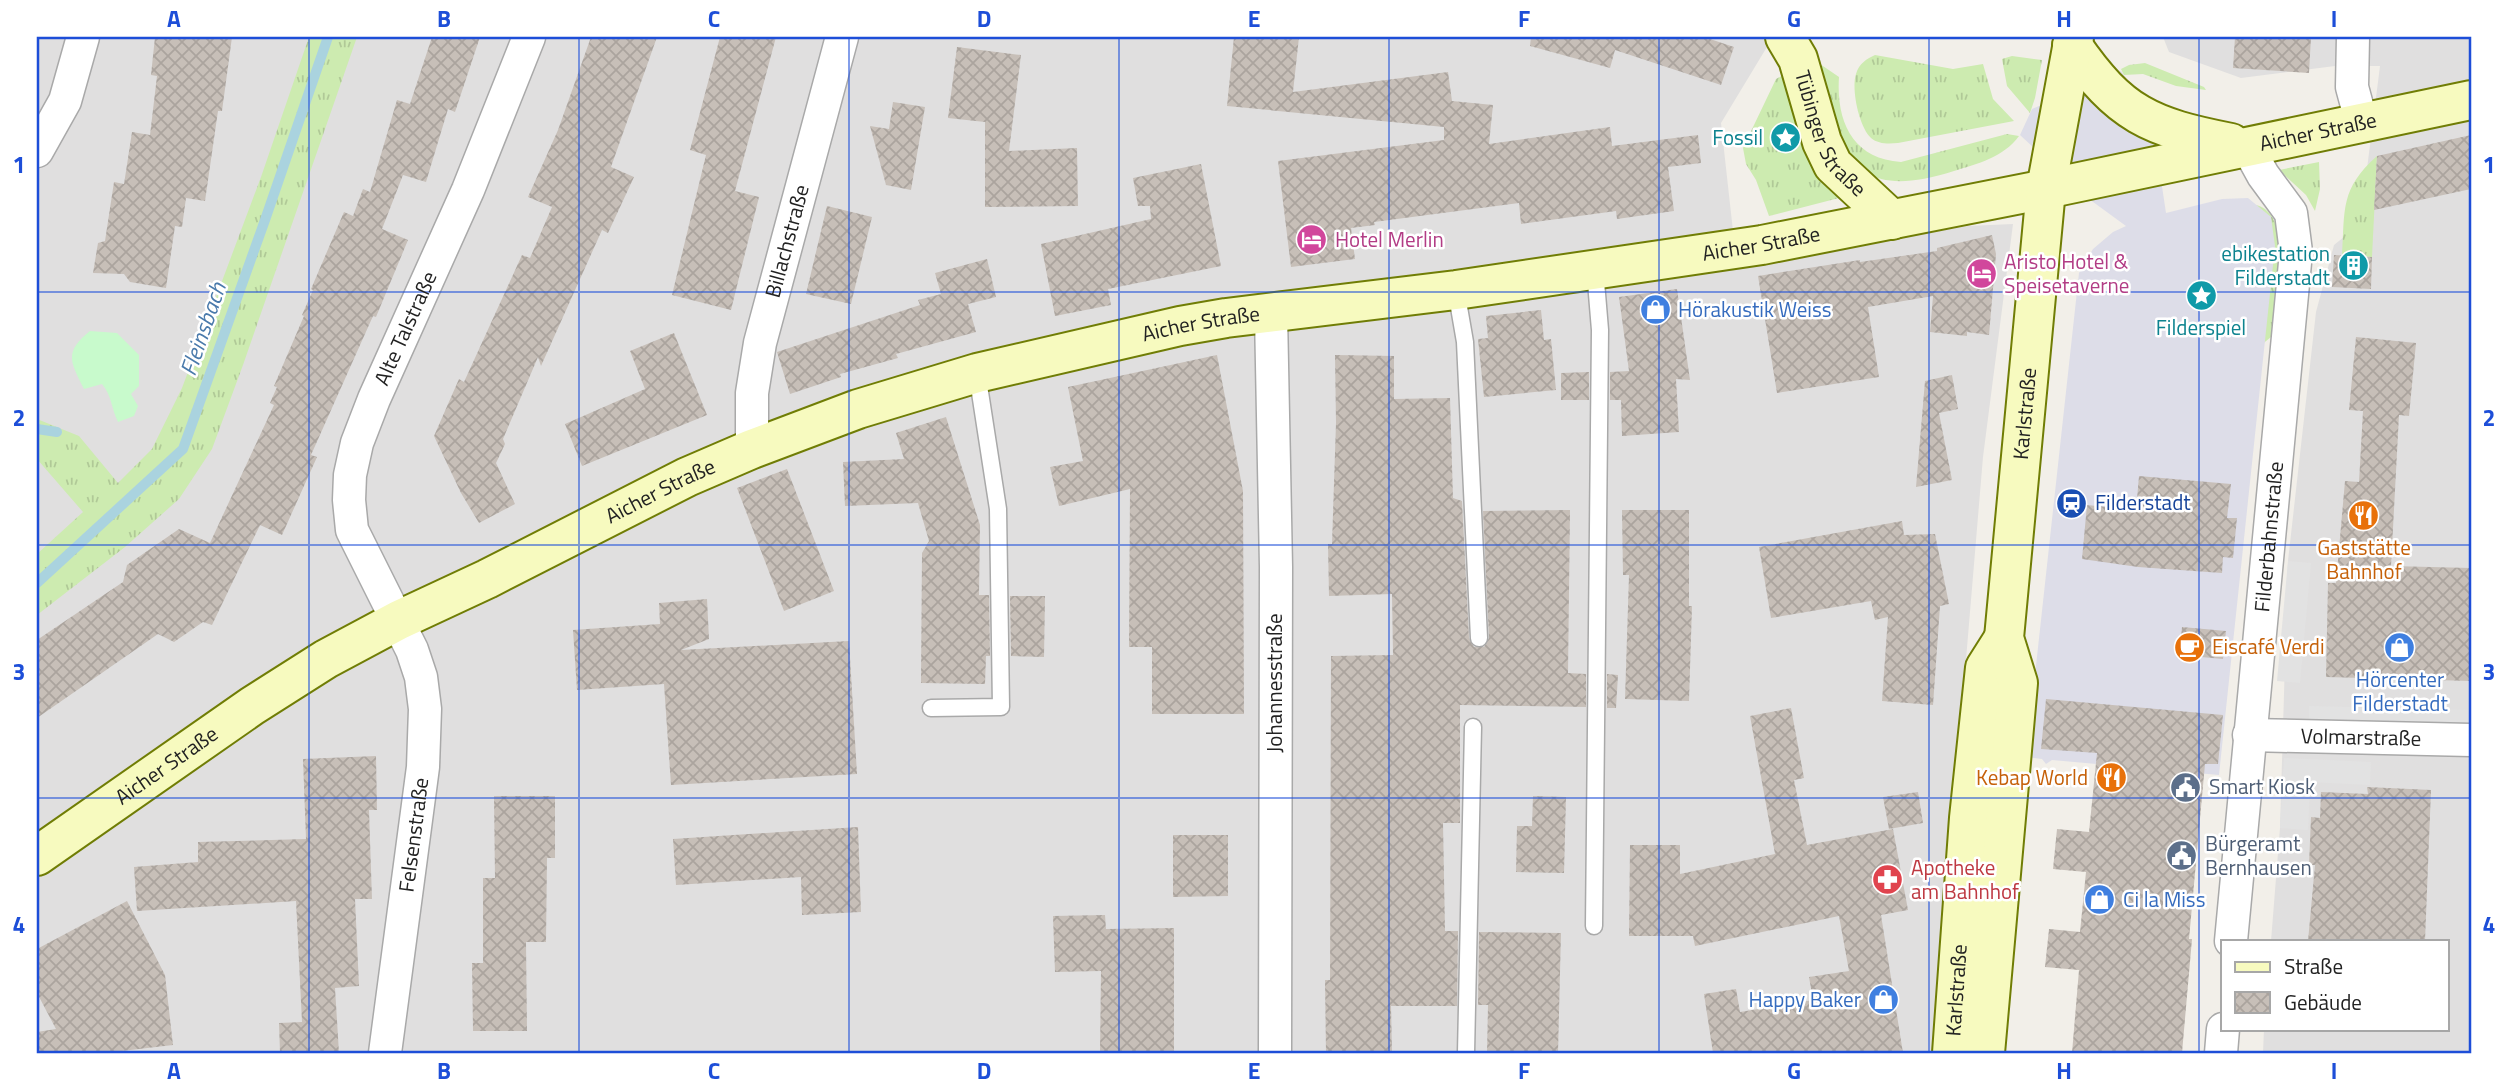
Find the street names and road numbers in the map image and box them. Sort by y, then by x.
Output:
street label: Tübinger Straße [1787,66,1874,204]
street label: Aicher Straße [2256,103,2379,159]
street label: Billachstraße [756,181,817,301]
street label: Aicher Straße [1700,217,1823,269]
street label: Alte Talstraße [365,266,445,390]
street label: Aicher Straße [1139,297,1262,349]
street label: Karlstraße [2004,366,2044,461]
street label: Aicher Straße [599,450,720,531]
street label: Filderbahnstraße [2245,460,2291,614]
street label: Johannesstraße [1258,613,1290,753]
street label: Aicher Straße [108,718,224,812]
street label: Volmarstraße [2300,719,2422,754]
street label: Felsenstraße [390,775,436,894]
street label: Karlstraße [1936,943,1975,1037]

